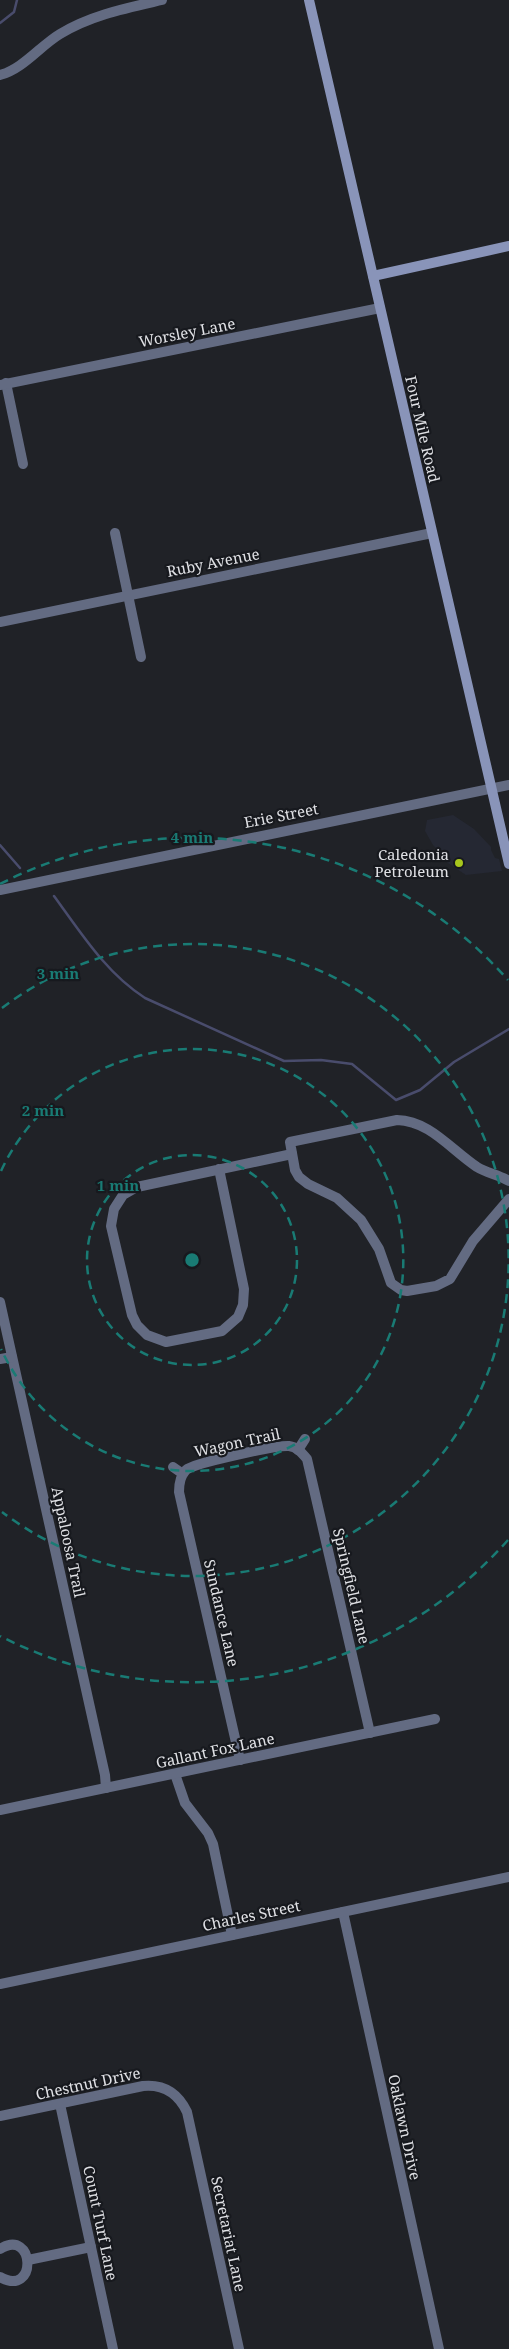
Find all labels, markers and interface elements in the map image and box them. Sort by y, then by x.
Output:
street label: Worsley Lane [137,313,237,351]
street label: Four Mile Road [401,374,445,484]
street label: Ruby Avenue [165,543,261,581]
street label: Erie Street [242,798,320,832]
text: 4 min [171,827,213,847]
place label: Caledonia Petroleum [375,844,449,881]
marker: Caledonia Petroleum [453,857,465,869]
text: 3 min [37,963,79,983]
text: 2 min [22,1100,64,1120]
text: 1 min [97,1175,139,1195]
centre of rings [183,1251,201,1269]
street label: Wagon Trail [192,1423,282,1461]
street label: Appaloosa Trail [48,1485,91,1599]
street label: Springfield Lane [329,1526,375,1646]
street label: Sundance Lane [200,1557,244,1669]
street label: Gallant Fox Lane [154,1728,276,1772]
street label: Charles Street [200,1895,302,1935]
street label: Chestnut Drive [34,2062,142,2104]
street label: Oaklawn Drive [384,2072,426,2182]
street label: Count Turf Lane [79,2164,123,2282]
street label: Secretariat Lane [207,2175,251,2293]

